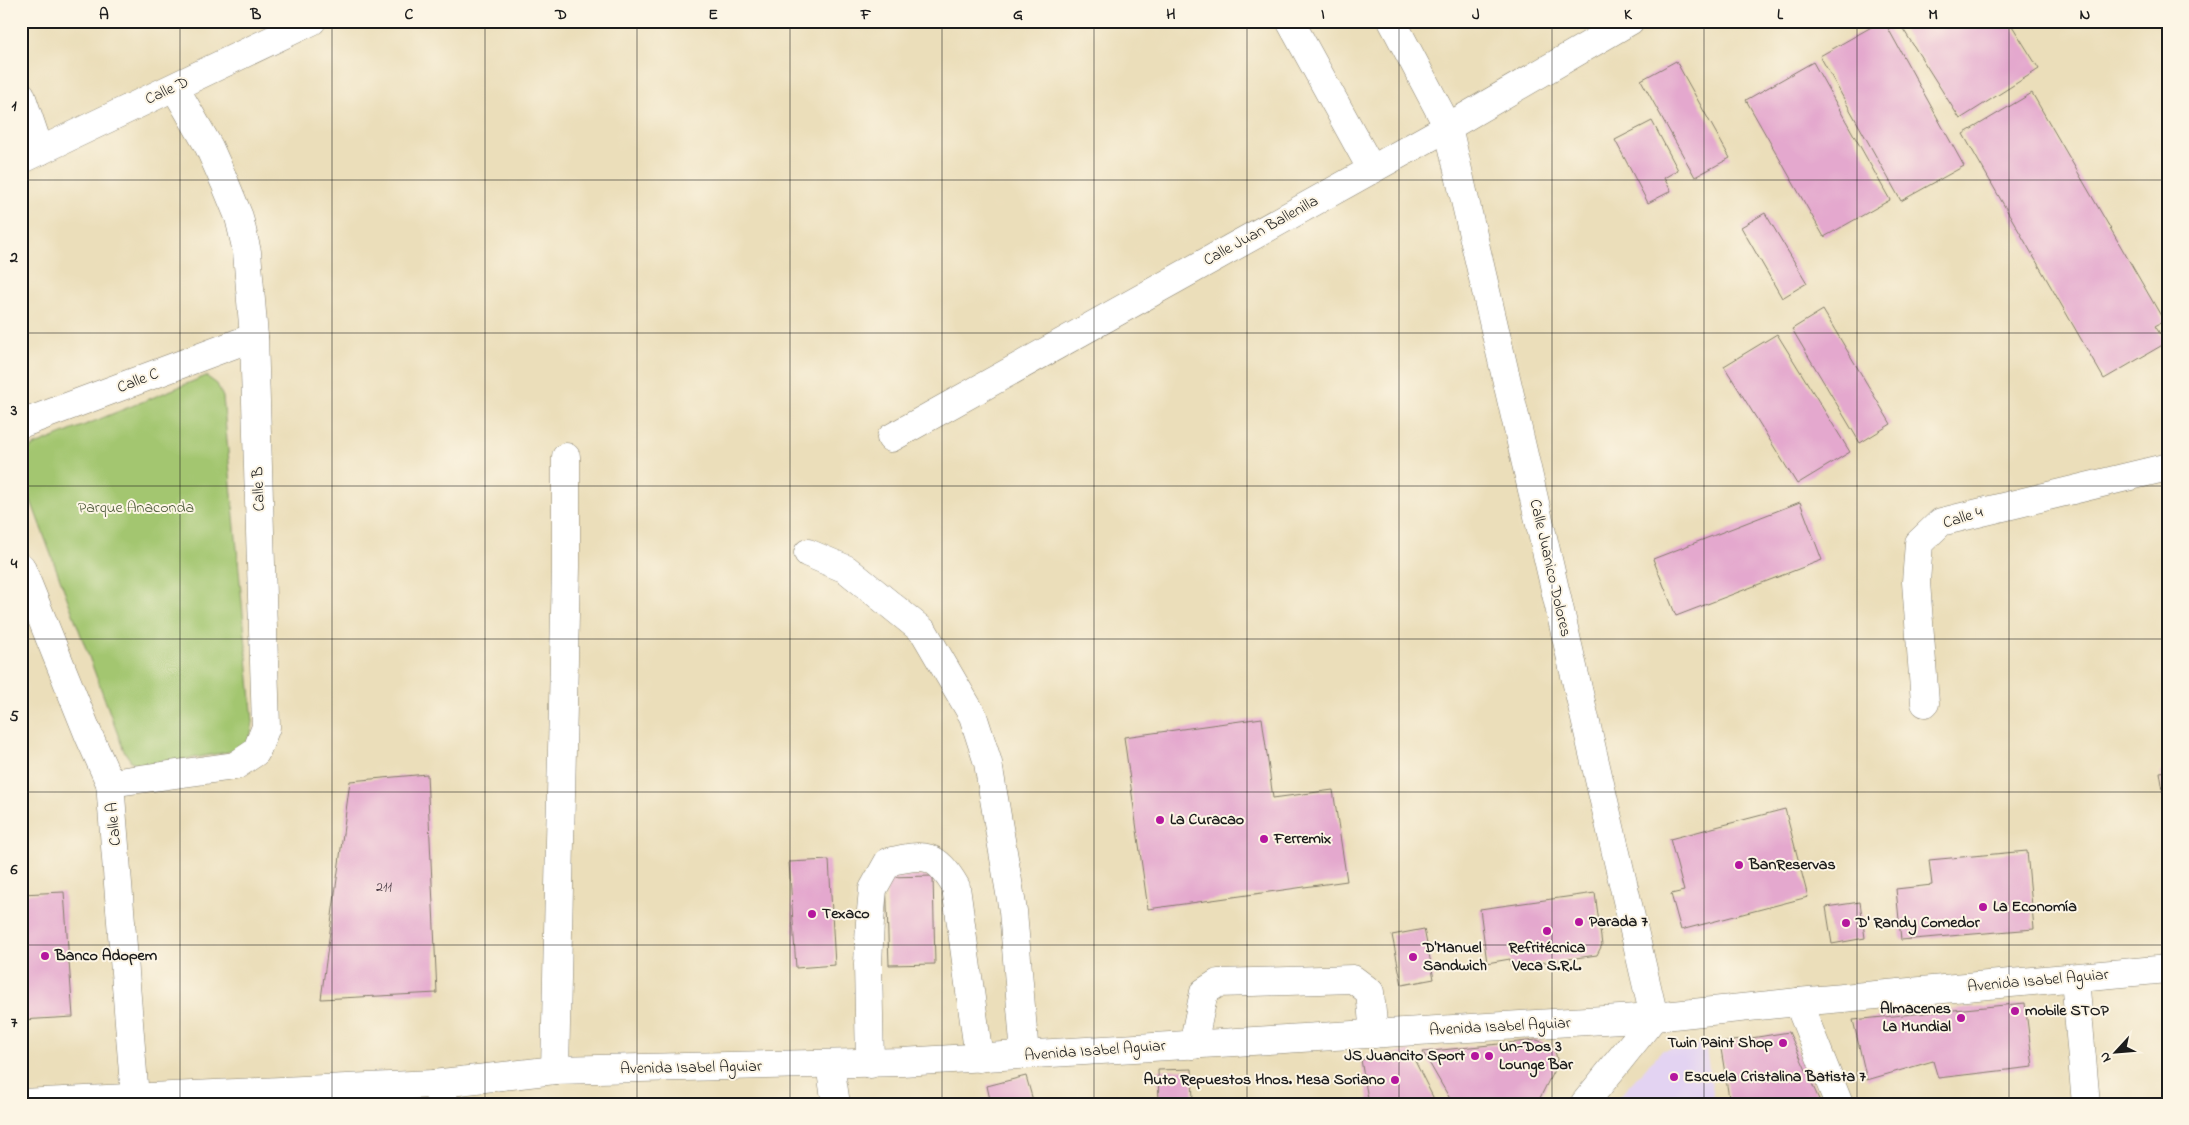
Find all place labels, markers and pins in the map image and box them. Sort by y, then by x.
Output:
place label: La Curacao [1170,808,1244,832]
marker: La Curacao [1154,814,1166,826]
place label: Ferremix [1273,827,1331,851]
marker: Ferremix [1258,833,1270,845]
place label: BanReservas [1748,853,1836,877]
marker: BanReservas [1733,859,1745,871]
place label: La Economía [1993,895,2077,919]
marker: La Economía [1977,901,1989,913]
place label: Texaco [822,902,870,926]
marker: Texaco [806,908,818,920]
place label: Parada 7 [1589,910,1648,934]
place label: D' Randy Comedor [1855,911,1981,936]
marker: Parada 7 [1573,916,1585,928]
marker: D' Randy Comedor [1840,917,1852,929]
marker: Refritécnica Veca S.R.L. [1541,925,1553,937]
place label: D'Manuel Sandwich [1422,936,1487,978]
place label: Refritécnica Veca S.R.L. [1508,936,1586,978]
place label: Banco Adopem [54,944,158,968]
marker: Banco Adopem [39,950,51,962]
marker: D'Manuel Sandwich [1407,951,1419,963]
place label: Almacenes La Mundial [1880,997,1951,1039]
place label: mobile STOP [2025,999,2109,1023]
marker: mobile STOP [2009,1005,2021,1017]
marker: Almacenes La Mundial [1955,1012,1967,1024]
place label: Twin Paint Shop [1668,1031,1773,1055]
place label: Un-Dos 3 Lounge Bar [1499,1035,1574,1078]
marker: Twin Paint Shop [1777,1037,1789,1049]
place label: JS Juancito Sport [1344,1044,1466,1068]
marker: JS Juancito Sport [1469,1050,1481,1062]
marker: Un-Dos 3 Lounge Bar [1483,1050,1495,1062]
place label: Escuela Cristalina Batista 7 [1684,1065,1866,1089]
place label: Auto Repuestos Hnos. Mesa Soriano [1144,1068,1385,1092]
marker: Escuela Cristalina Batista 7 [1668,1071,1680,1083]
marker: Auto Repuestos Hnos. Mesa Soriano [1389,1074,1401,1086]

